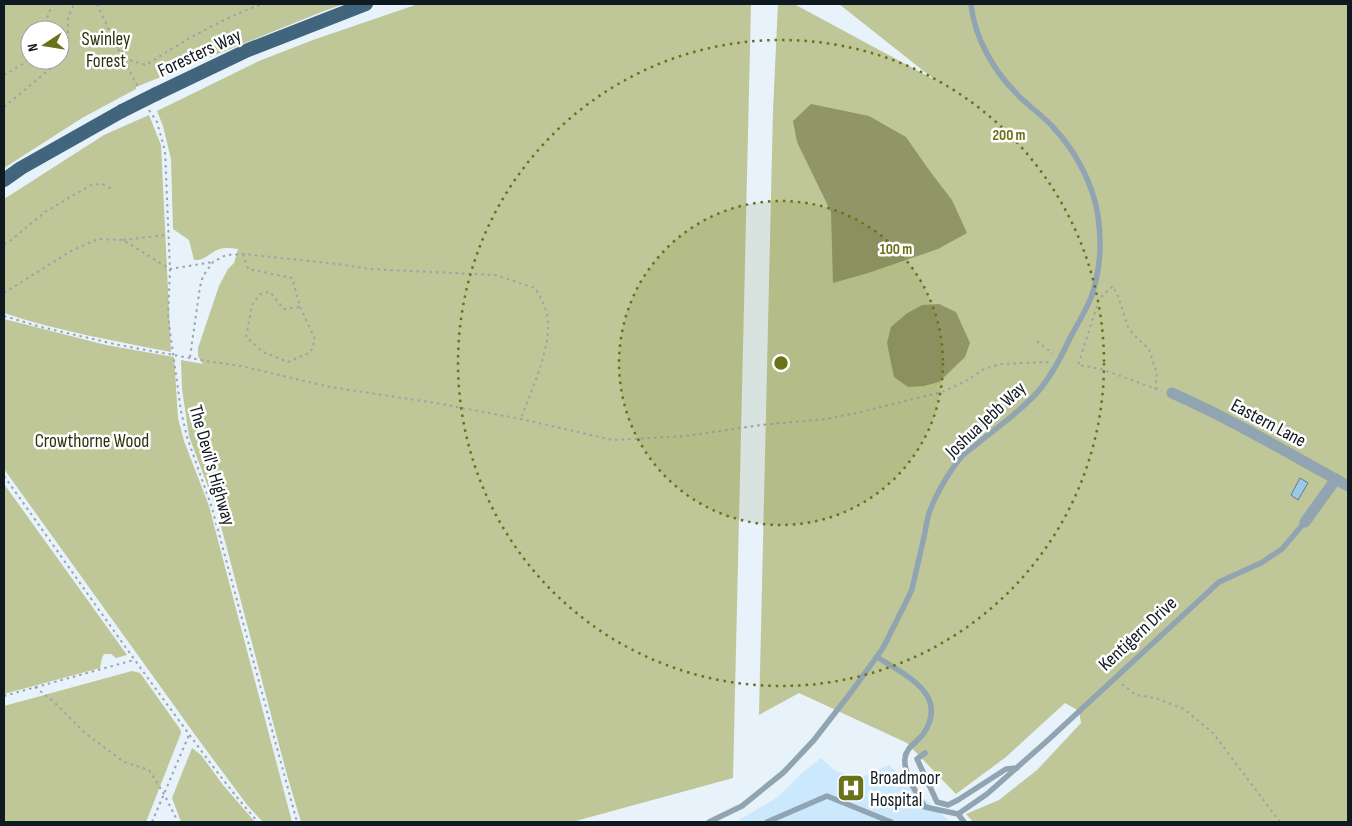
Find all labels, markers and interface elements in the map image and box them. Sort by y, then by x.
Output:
north arrow [20,20,70,70]
street label: Foresters Way [154,24,245,83]
park label: Swinley Forest [82,28,131,73]
text: N [24,42,42,53]
text: 200 m [992,126,1026,145]
text: 100 m [880,240,912,259]
centre of rings [772,354,790,372]
street label: Joshua Jebb Way [940,377,1032,464]
street label: Eastern Lane [1227,394,1310,453]
street label: The Devil's Highway [183,403,240,529]
park label: Crowthorne Wood [35,430,149,453]
street label: Kentigern Drive [1094,592,1182,676]
place label: Broadmoor Hospital [870,767,941,812]
hospital icon: Broadmoor Hospital [836,773,866,803]

